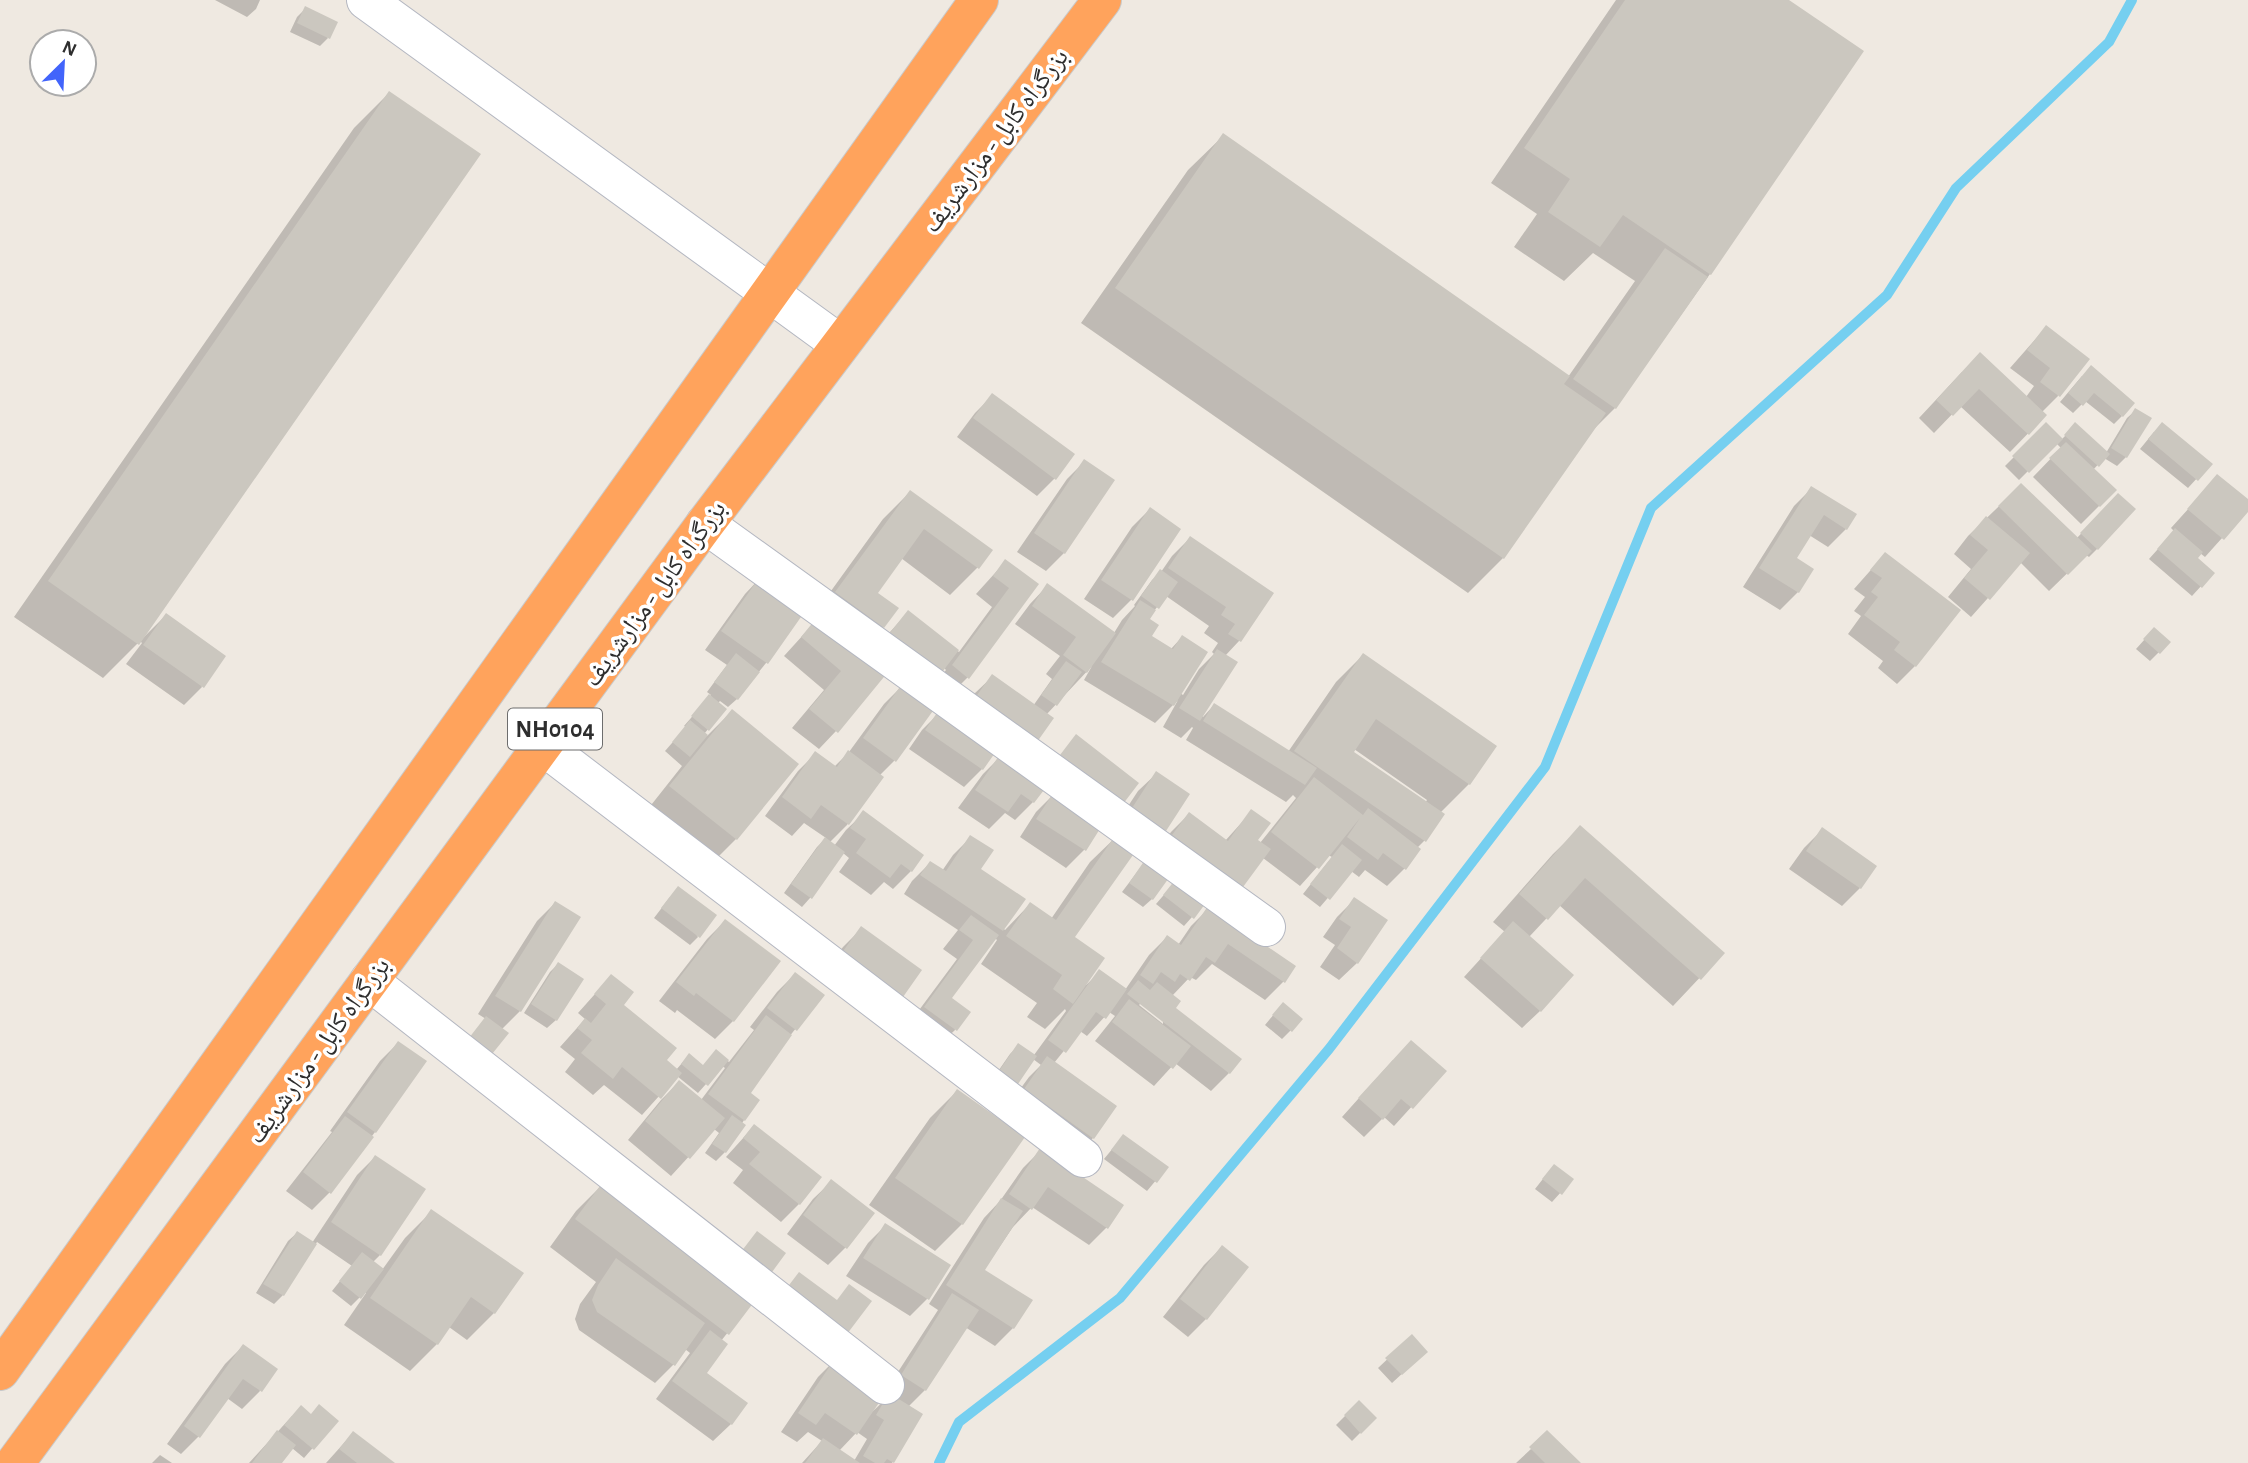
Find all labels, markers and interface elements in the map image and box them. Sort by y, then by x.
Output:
north arrow [28,28,98,98]
text: N [59,37,79,60]
street label: بزرگراه کابل - مزارشریف [918,44,1075,239]
street label: بزرگراه کابل - مزارشریف [579,496,732,693]
road number: NH0104 [508,708,602,750]
street label: بزرگراه کابل - مزارشریف [243,953,396,1150]

